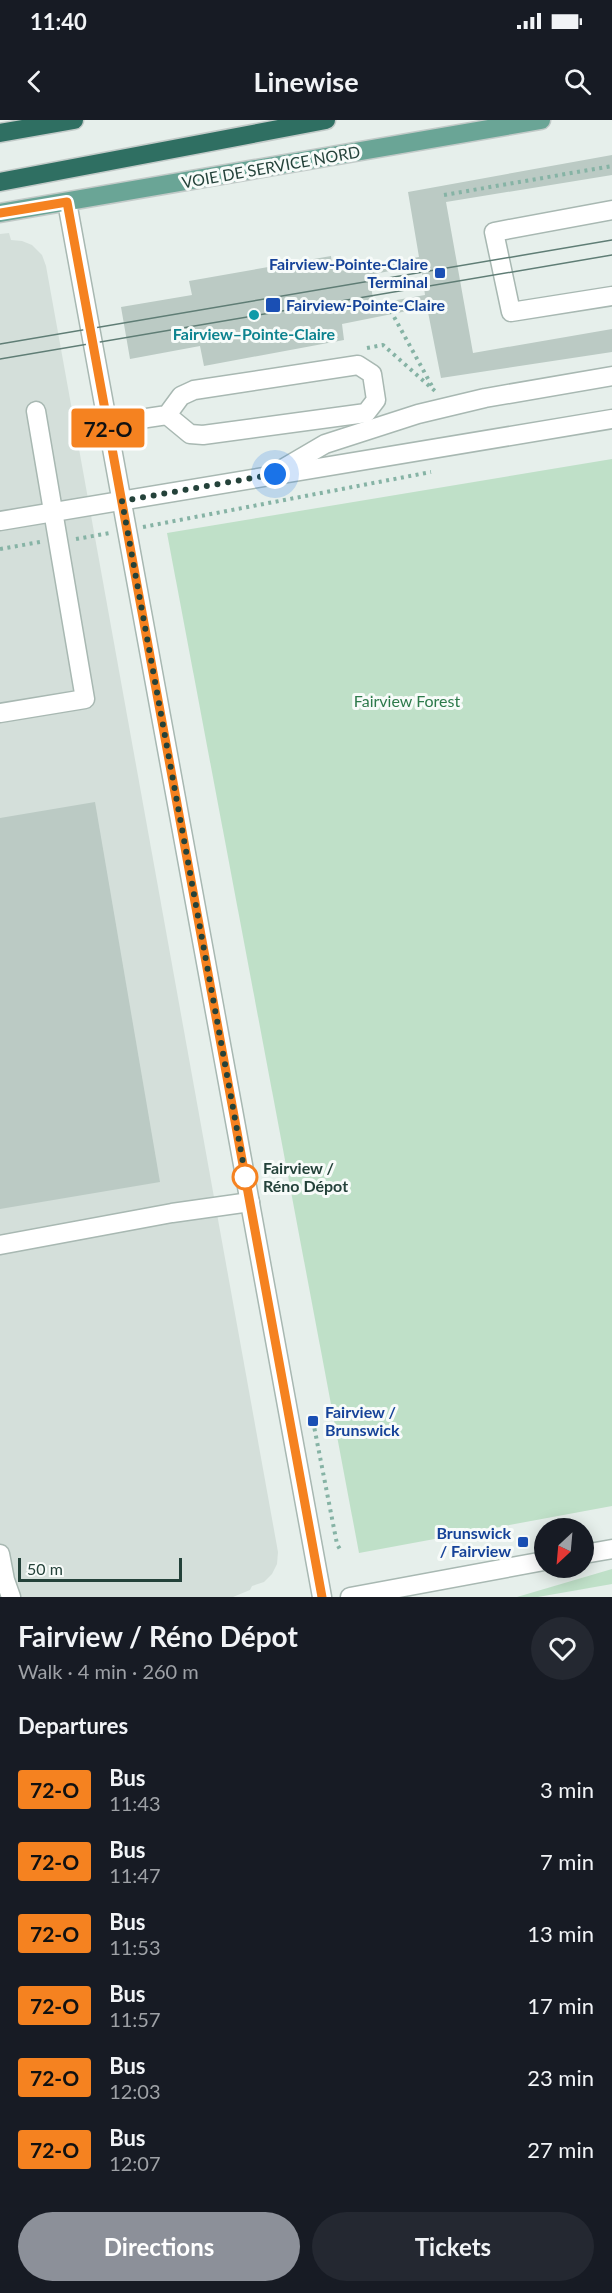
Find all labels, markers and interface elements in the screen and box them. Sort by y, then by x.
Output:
text: 11:40 [30,8,87,35]
icon: back [18,65,51,98]
text: Linewise [253,65,359,98]
icon: search [561,65,594,98]
street label: VOIE DE SERVICE NORD [180,141,362,192]
place label: Fairview-Pointe-Claire Terminal [269,254,428,291]
marker: Fairview-Pointe-Claire Terminal [433,266,447,280]
place label: Fairview-Pointe-Claire [286,295,445,314]
marker: Fairview-Pointe-Claire [264,296,282,314]
marker: Fairview–Pointe-Claire [247,308,261,322]
place label: Fairview–Pointe-Claire [173,324,336,343]
line badge: 72-O [66,408,150,448]
text: 72-O [83,416,133,441]
your location [260,459,290,489]
park label: Fairview Forest [354,691,460,710]
place label: Fairview / Réno Dépot [263,1158,348,1195]
marker: Fairview / Réno Dépot [232,1164,258,1190]
place label: Fairview / Brunswick [325,1402,400,1439]
marker: Fairview / Brunswick [306,1414,320,1428]
north arrow [534,1518,594,1578]
map controls [534,1518,594,1578]
place label: Brunswick / Fairview [436,1523,511,1560]
marker: Brunswick / Fairview [516,1535,530,1549]
scale bar [18,1555,182,1582]
text: 50 m [27,1559,63,1578]
button: heart [531,1617,594,1680]
text: Fairview / Réno Dépot [18,1619,298,1653]
text: Walk · 4 min · 260 m [18,1659,199,1683]
text: Departures [18,1712,128,1739]
text: Bus [109,1764,146,1791]
text: 3 min [540,1776,594,1803]
text: 72-O [30,1777,79,1802]
text: 11:43 [109,1791,161,1815]
text: Bus [109,1836,146,1863]
text: 7 min [540,1848,594,1875]
text: 72-O [30,1849,79,1874]
text: 11:47 [109,1863,161,1887]
text: Bus [109,1908,146,1935]
text: 13 min [527,1920,594,1947]
text: 72-O [30,1921,79,1946]
text: 11:53 [109,1935,161,1959]
text: Bus [109,1980,146,2007]
text: 17 min [527,1992,594,2019]
text: 72-O [30,1993,79,2018]
text: 11:57 [109,2007,161,2031]
text: Bus [109,2052,146,2079]
text: 23 min [527,2064,594,2091]
text: 72-O [30,2065,79,2090]
text: 12:03 [109,2079,161,2103]
text: Bus [109,2124,146,2151]
text: 27 min [527,2136,594,2163]
text: 72-O [30,2137,79,2162]
text: 12:07 [109,2151,161,2175]
button: Directions [18,2212,300,2281]
button: Tickets [312,2212,594,2281]

